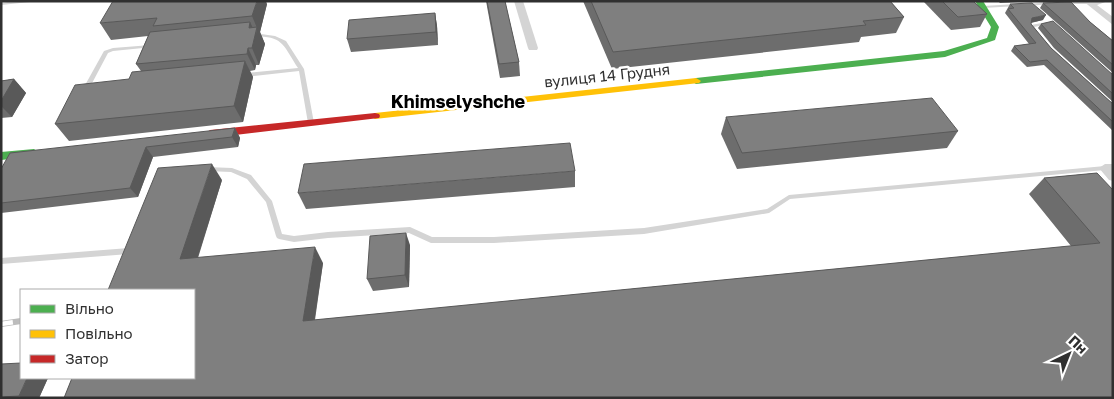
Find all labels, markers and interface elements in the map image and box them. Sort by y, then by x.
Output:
street label: вулиця 14 Грудня [543,59,671,91]
district label: Khimselyshche [391,90,526,112]
legend [20,289,195,379]
text: Вільно [65,299,114,317]
text: Повільно [65,324,133,342]
north arrow [1044,329,1094,379]
text: Пн [1065,331,1091,357]
text: Затор [65,349,108,367]

